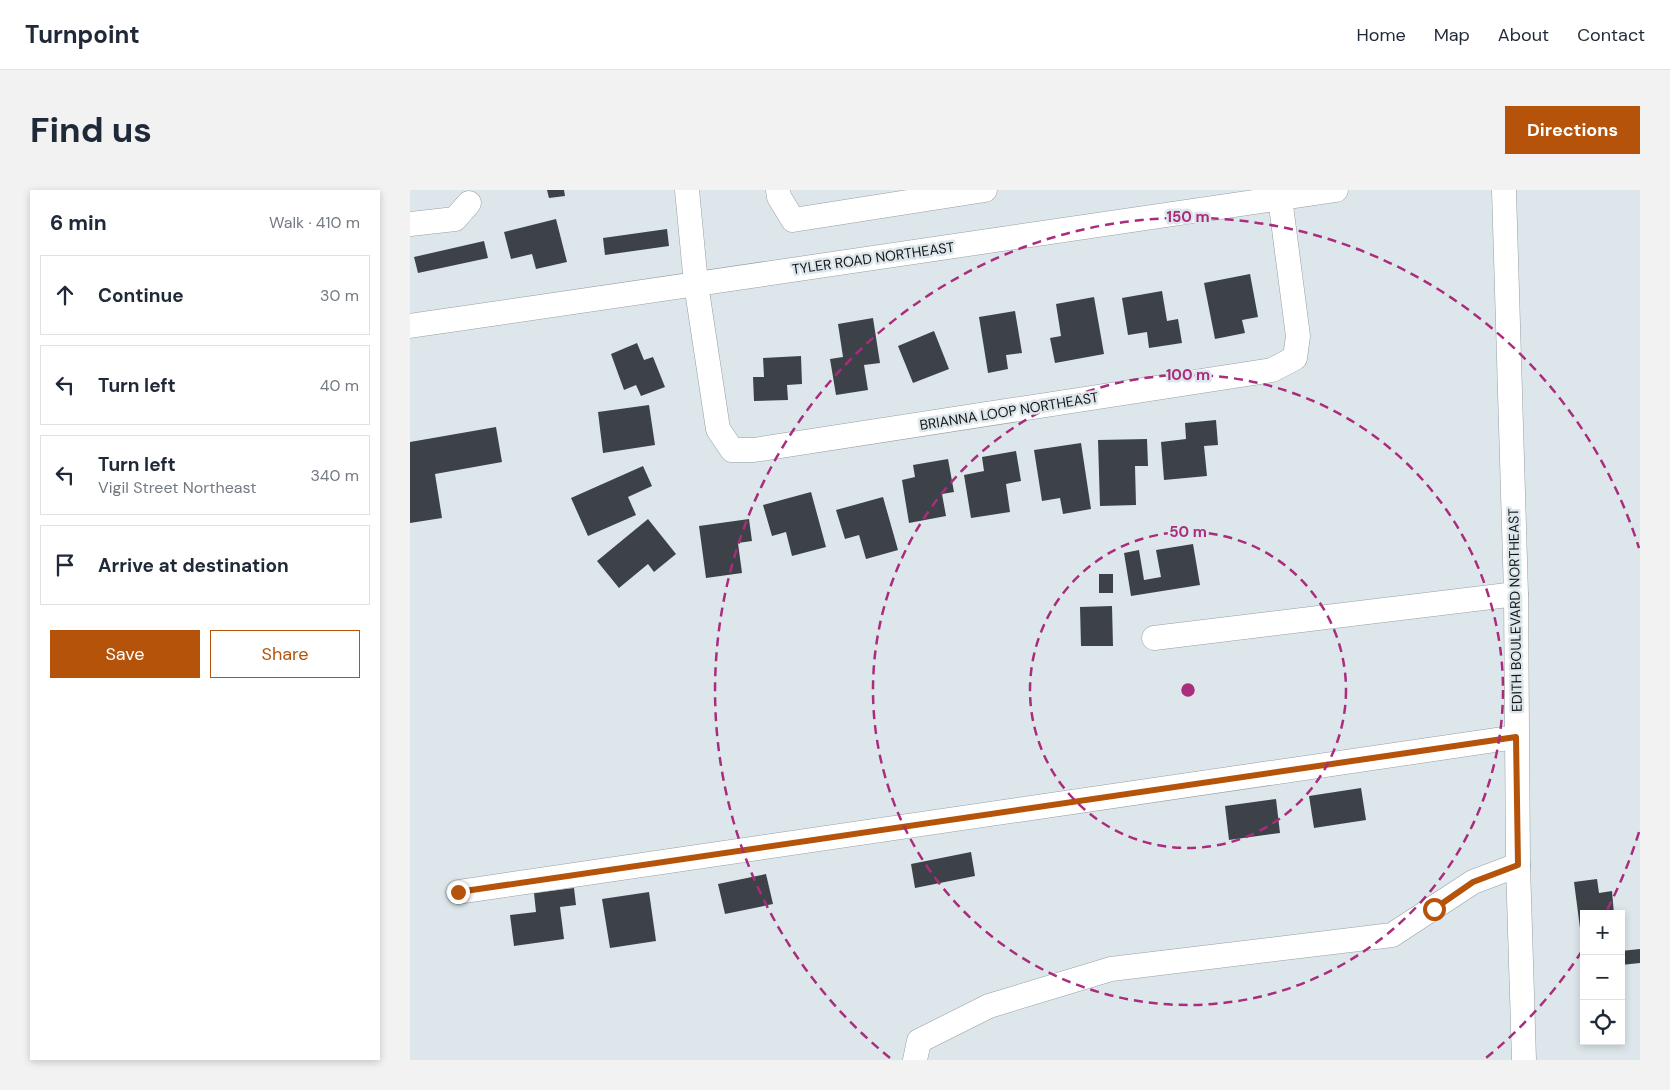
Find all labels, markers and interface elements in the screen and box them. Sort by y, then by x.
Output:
text: Turnpoint [25,19,140,50]
text: Home [1356,23,1406,47]
text: Map [1434,23,1470,47]
text: About [1498,23,1549,47]
text: Contact [1577,23,1645,47]
button: Directions [1505,106,1640,154]
text: Find us [30,107,152,153]
text: 150 m [1167,207,1210,227]
text: 6 min [50,209,107,237]
text: Walk · 410 m [269,212,360,233]
street label: TYLER ROAD NORTHEAST [791,238,955,278]
icon: ahead [51,281,79,309]
text: Continue [98,283,184,308]
text: 30 m [320,285,359,306]
text: 100 m [1166,365,1210,385]
icon: left [51,371,79,399]
text: Turn left [98,373,176,398]
text: 40 m [320,375,359,396]
street label: BRIANNA LOOP NORTHEAST [918,388,1100,434]
text: Turn left [98,452,176,477]
icon: left [51,461,79,489]
text: 340 m [310,465,359,486]
text: Vigil Street Northeast [98,477,256,498]
street label: EDITH BOULEVARD NORTHEAST [1504,508,1526,712]
text: 50 m [1169,522,1207,542]
icon: arrive [51,551,79,579]
text: Arrive at destination [98,553,289,578]
button: Save [50,630,200,678]
button: Share [210,630,360,678]
centre of rings [1179,681,1197,699]
route end [447,881,470,904]
route start [1423,898,1446,921]
map controls [1580,910,1625,1045]
button: + [1580,910,1625,955]
button: − [1580,955,1625,1000]
button: locate [1580,1000,1625,1045]

